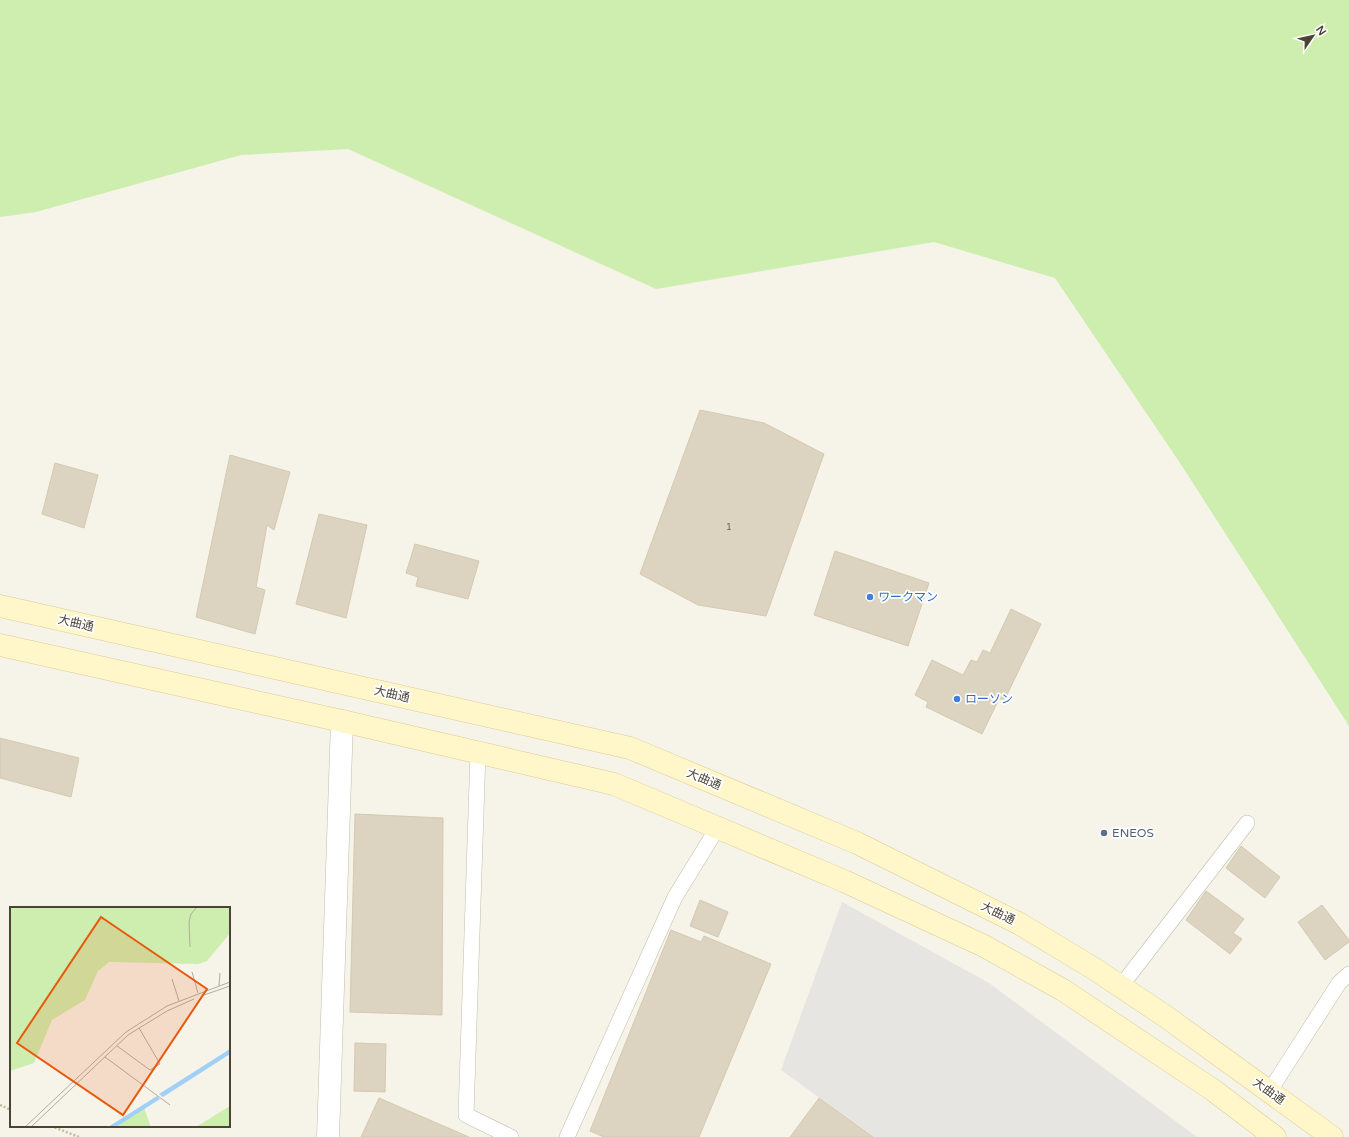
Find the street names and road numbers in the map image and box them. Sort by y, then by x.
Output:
street label: 大曲通 [57,612,95,634]
street label: 大曲通 [373,683,411,705]
street label: 大曲通 [685,766,723,792]
street label: 大曲通 [979,899,1017,927]
street label: 大曲通 [1250,1075,1288,1107]

